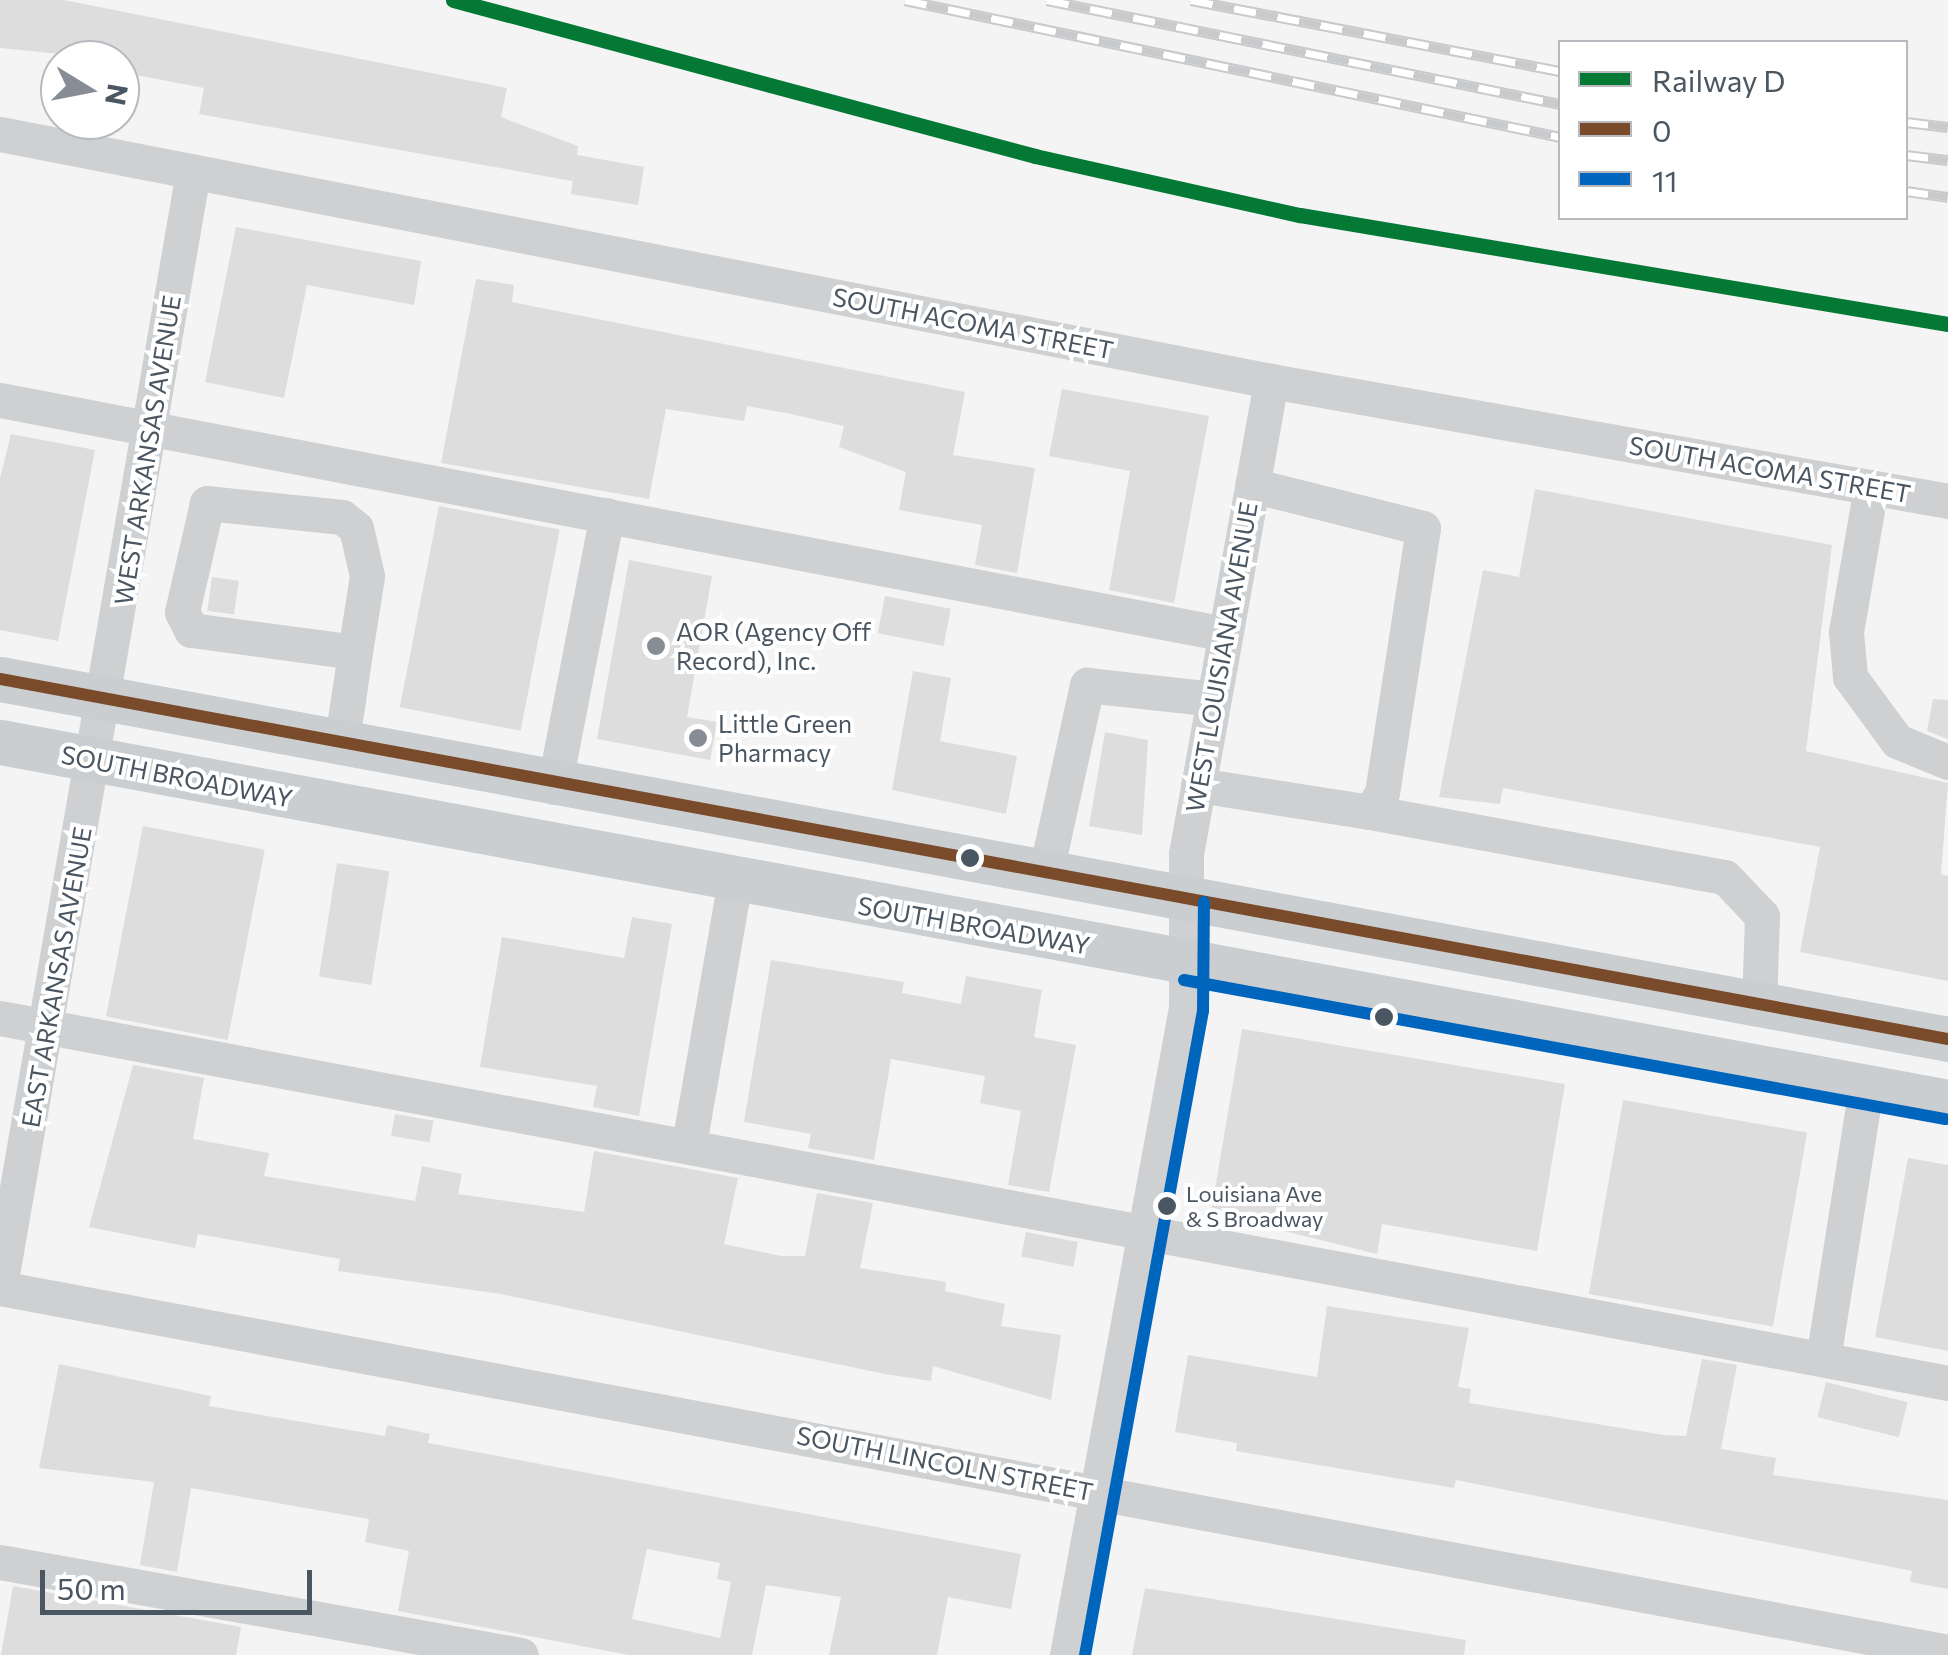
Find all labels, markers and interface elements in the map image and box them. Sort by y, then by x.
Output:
north arrow [40,40,140,140]
legend [1558,40,1908,220]
text: Railway D [1652,61,1785,98]
text: N [99,82,136,108]
text: 0 [1652,111,1672,148]
text: 11 [1652,161,1678,198]
street label: SOUTH ACOMA STREET [830,281,1116,365]
street label: WEST ARKANSAS AVENUE [108,293,186,607]
street label: SOUTH ACOMA STREET [1627,429,1913,509]
street label: WEST LOUISIANA AVENUE [1179,500,1263,814]
place label: AOR (Agency Off Record), Inc. [676,617,871,676]
marker: AOR (Agency Off Record), Inc. [645,635,667,657]
place label: Little Green Pharmacy [718,709,852,768]
marker: Little Green Pharmacy [687,727,709,749]
street label: SOUTH BROADWAY [59,739,295,813]
street label: EAST ARKANSAS AVENUE [15,824,97,1130]
unlabelled marker [960,848,980,868]
street label: SOUTH BROADWAY [856,890,1092,960]
unlabelled marker [1374,1007,1394,1027]
place label: Louisiana Ave & S Broadway [1186,1180,1323,1232]
marker: Louisiana Ave & S Broadway [1157,1196,1177,1216]
street label: SOUTH LINCOLN STREET [794,1420,1096,1506]
scale bar [45,1550,318,1612]
text: 50 m [57,1569,126,1606]

